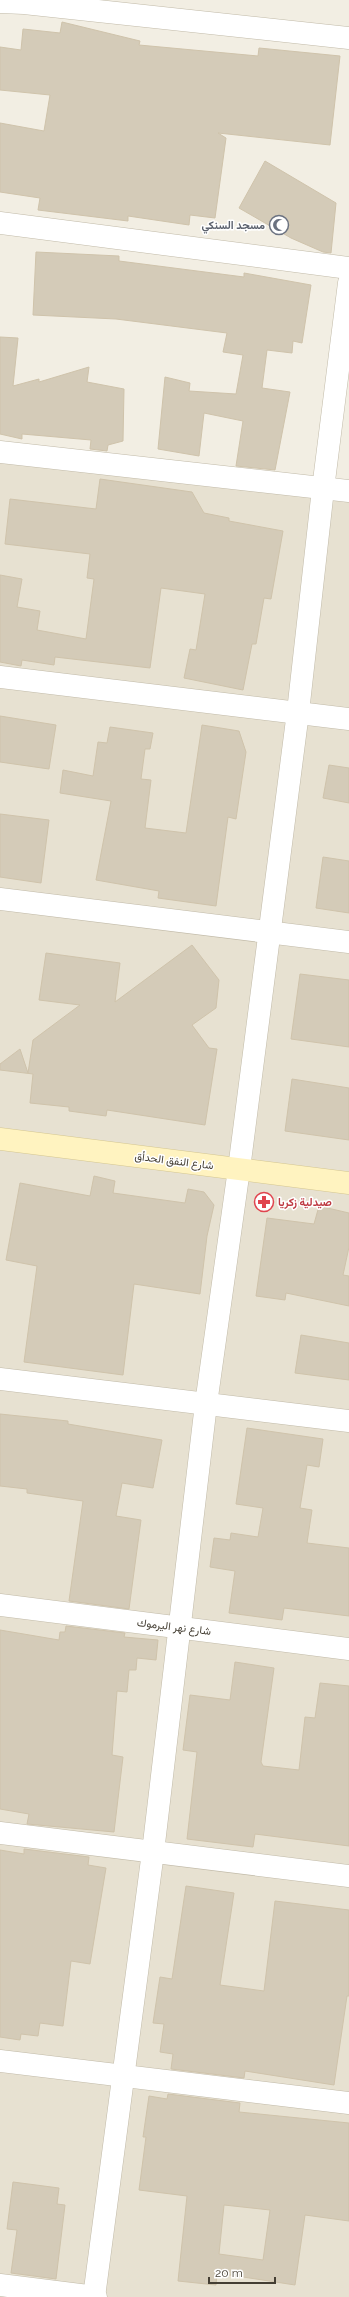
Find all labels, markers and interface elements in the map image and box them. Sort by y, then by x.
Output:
mosque icon: مسجد السنكي [268,214,290,236]
place label: مسجد السنكي [202,219,265,234]
street label: شارع النفق الحدأق [134,1150,215,1173]
pharmacy icon: صيدلية زكريا [253,1191,275,1213]
place label: صيدلية زكريا [278,1196,332,1209]
street label: شارع نهر اليرموك [136,1616,212,1639]
scale bar [209,2259,275,2285]
text: 20 m [215,2266,243,2280]

